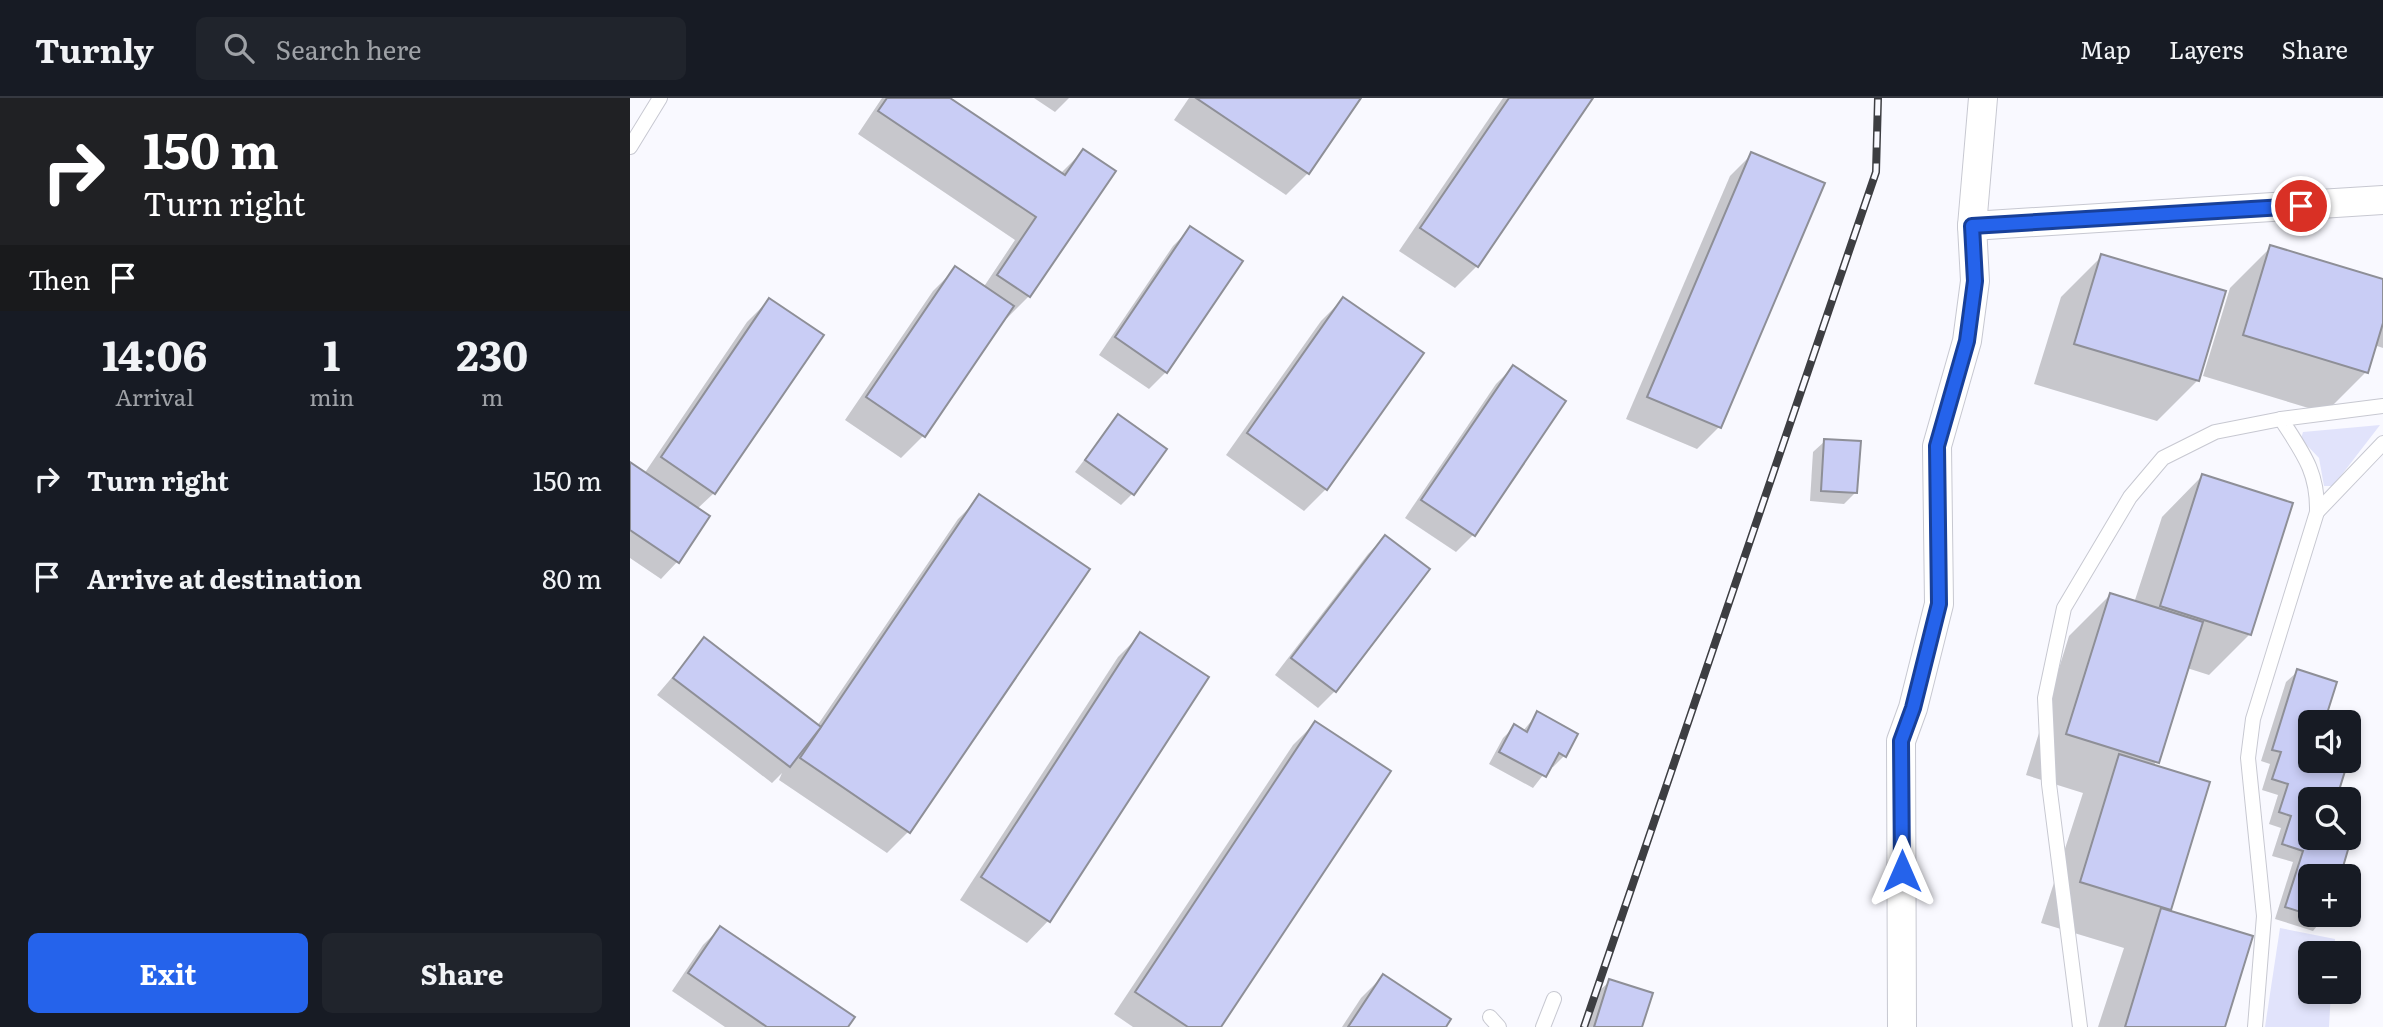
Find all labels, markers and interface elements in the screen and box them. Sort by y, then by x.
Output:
search box [196,17,686,80]
text: Turnly [35,24,154,73]
icon: search [220,29,258,67]
text: Search here [276,29,421,68]
text: Map [2080,31,2131,66]
text: Layers [2169,31,2243,66]
text: Share [2281,31,2348,66]
text: 150 m [143,111,279,184]
icon: right [28,126,119,217]
pin [2271,176,2331,236]
text: Turn right [143,178,305,226]
icon: arrive [2282,187,2320,225]
text: Then [28,259,90,298]
icon: arrive [104,259,142,297]
text: 14:06 [102,322,207,384]
text: 1 [323,322,340,384]
text: 230 [456,322,528,384]
text: Arrival [115,379,194,413]
text: min [309,379,354,413]
text: m [481,379,503,413]
icon: right [28,460,66,498]
text: Turn right [87,460,229,499]
text: 150 m [533,460,602,499]
icon: arrive [28,558,66,596]
text: Arrive at destination [87,558,362,597]
text: 80 m [542,558,602,597]
map controls [2298,710,2361,1004]
button: sound [2298,710,2361,773]
button: search [2298,787,2361,850]
position arrow [1865,834,1939,908]
button: + [2298,864,2361,927]
button: Exit [28,933,308,1013]
button: Share [322,933,602,1013]
button: − [2298,941,2361,1004]

